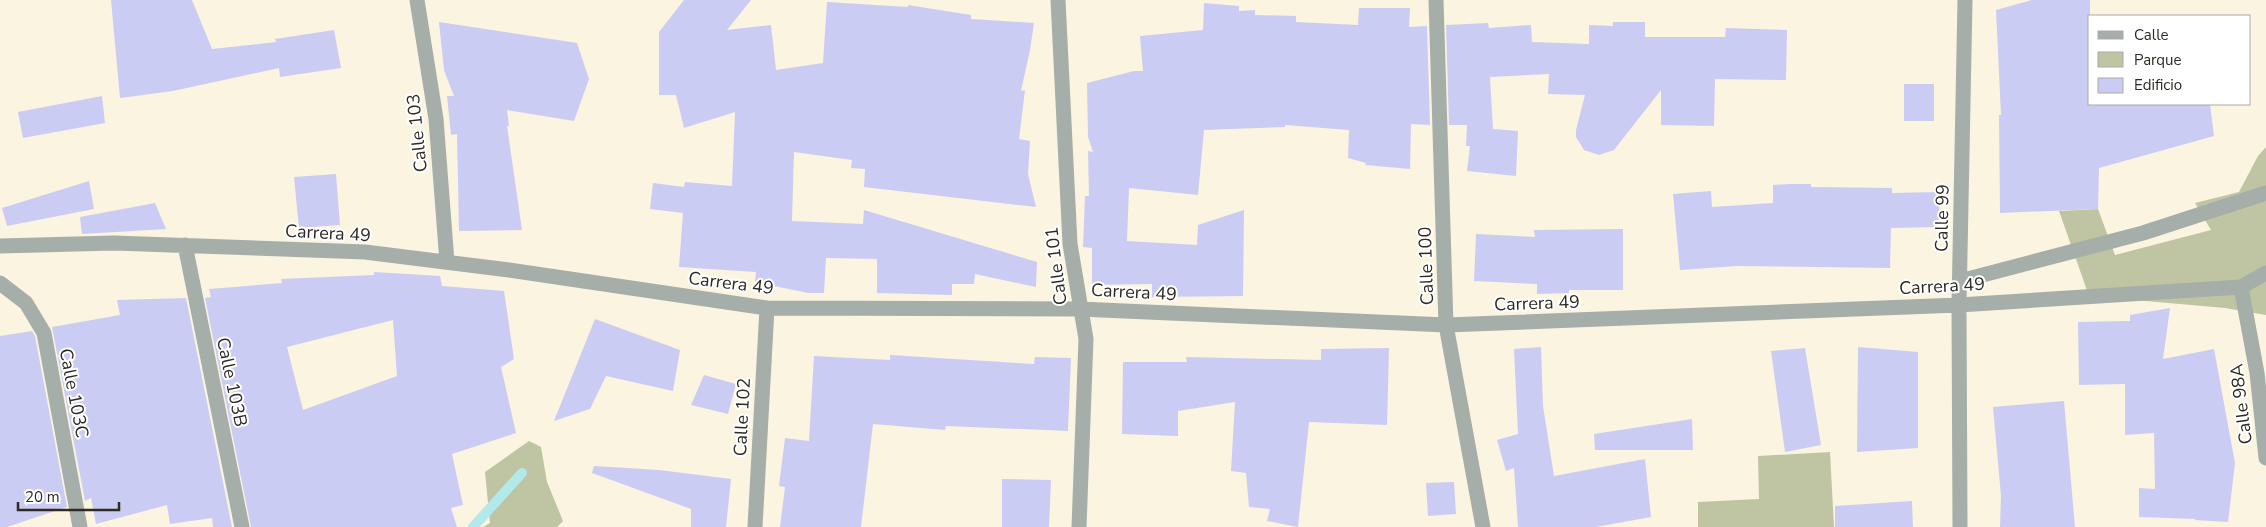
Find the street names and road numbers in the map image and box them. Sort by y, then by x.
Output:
street label: Calle 103 [401,93,433,173]
street label: Calle 99 [1929,184,1955,252]
street label: Carrera 49 [285,219,371,247]
street label: Calle 101 [1039,226,1073,306]
street label: Calle 100 [1413,226,1439,306]
street label: Carrera 49 [687,266,775,300]
street label: Carrera 49 [1899,272,1985,300]
street label: Carrera 49 [1091,278,1177,306]
street label: Carrera 49 [1494,290,1580,316]
street label: Calle 103B [211,335,253,429]
street label: Calle 103C [54,346,94,440]
street label: Calle 98A [2224,362,2258,446]
street label: Calle 102 [728,377,756,457]

